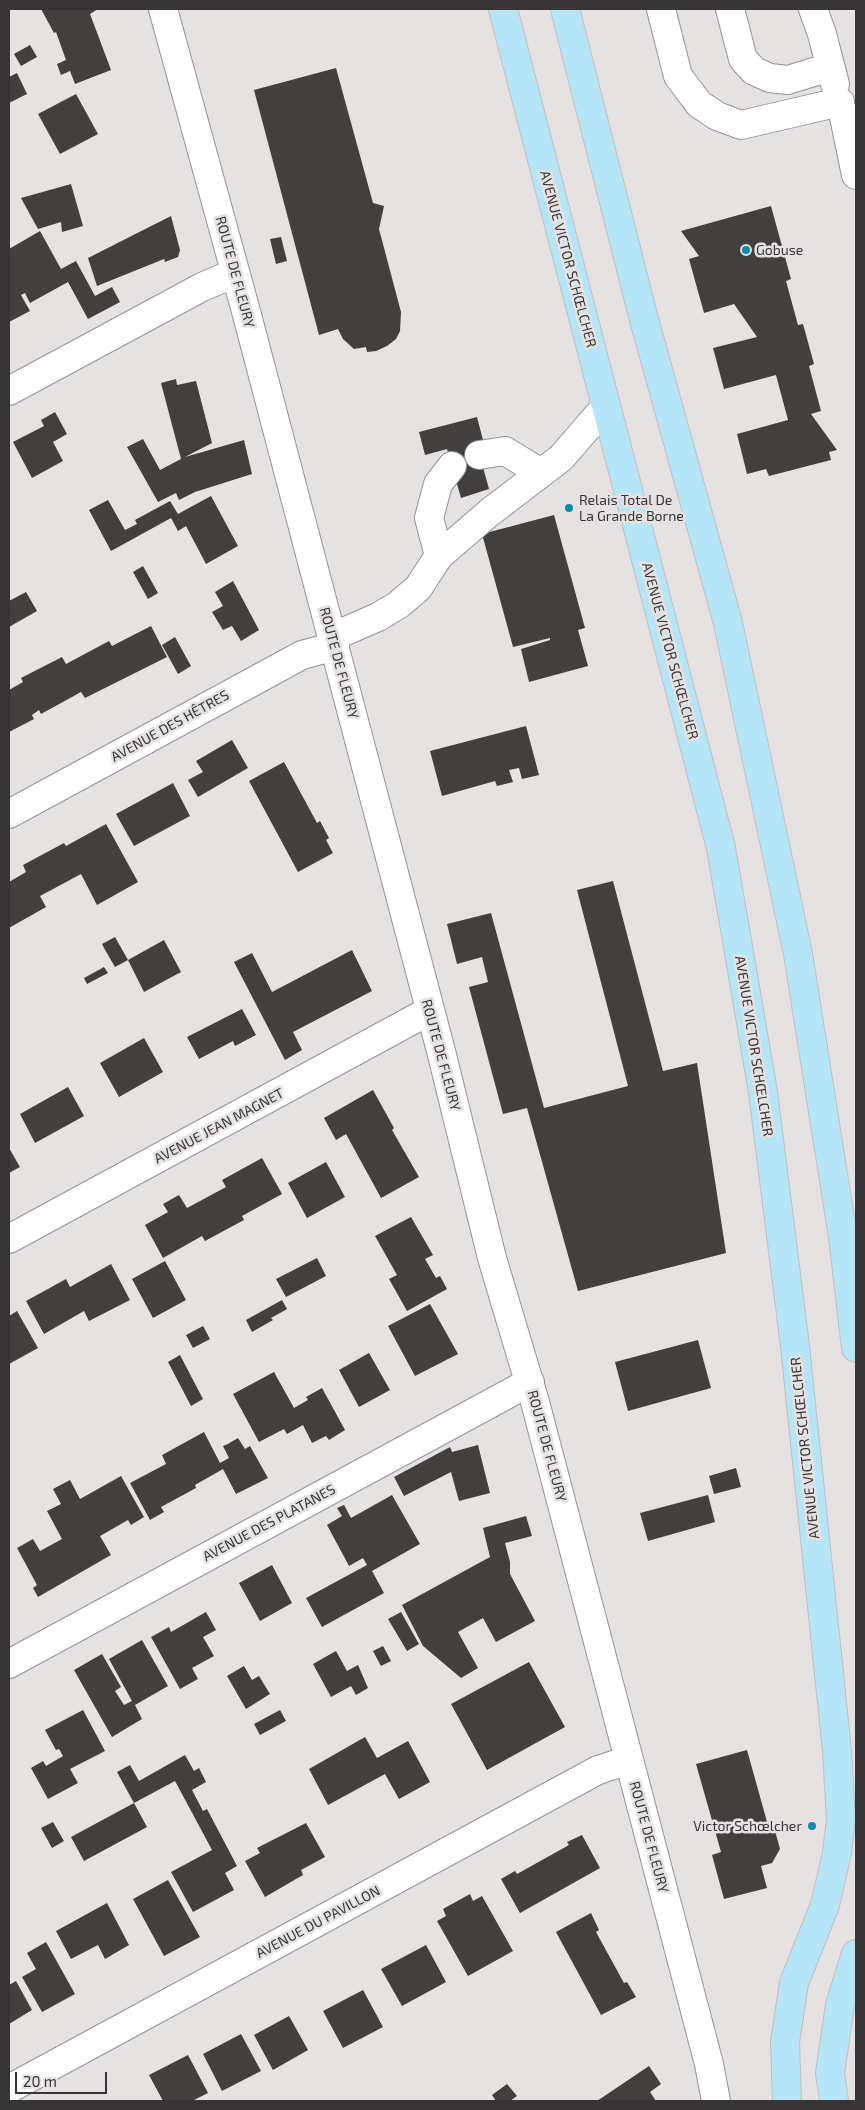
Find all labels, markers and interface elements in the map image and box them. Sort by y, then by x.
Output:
street label: AVENUE VICTOR SCHŒLCHER [536,169,600,349]
street label: ROUTE DE FLEURY [212,214,258,330]
place label: Gobuse [756,242,803,258]
marker: Gobuse [740,244,752,256]
place label: Relais Total De La Grande Borne [579,492,684,524]
marker: Relais Total De La Grande Borne [563,502,575,514]
street label: AVENUE VICTOR SCHŒLCHER [638,561,702,741]
street label: ROUTE DE FLEURY [316,605,362,721]
street label: AVENUE DES HÊTRES [108,687,232,765]
street label: AVENUE VICTOR SCHŒLCHER [731,954,777,1138]
street label: ROUTE DE FLEURY [418,997,464,1113]
street label: AVENUE JEAN MAGNET [151,1085,287,1167]
street label: AVENUE VICTOR SCHŒLCHER [787,1356,823,1540]
street label: ROUTE DE FLEURY [524,1388,570,1504]
street label: AVENUE DES PLATANES [200,1481,338,1565]
street label: ROUTE DE FLEURY [626,1779,672,1895]
place label: Victor Schœlcher [693,1818,802,1834]
marker: Victor Schœlcher [806,1820,818,1832]
street label: AVENUE DU PAVILLON [253,1882,383,1962]
scale bar [18,2062,110,2094]
text: 20 m [23,2072,57,2090]

